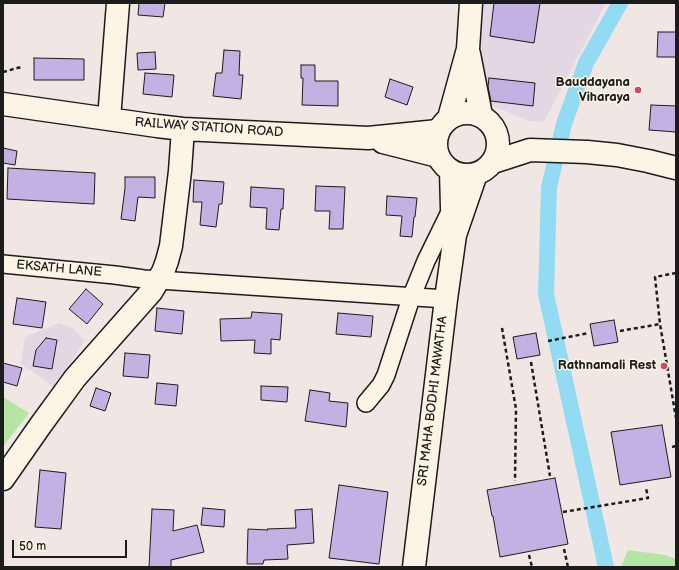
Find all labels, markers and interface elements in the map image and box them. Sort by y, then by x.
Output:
place label: Bauddayana Viharaya [555,75,630,106]
marker: Bauddayana Viharaya [633,85,643,95]
street label: RAILWAY STATION ROAD [134,115,284,141]
street label: EKSATH LANE [15,257,103,281]
street label: SRI MAHA BODHI MAWATHA [415,315,451,487]
place label: Rathnamali Rest [558,358,656,374]
marker: Rathnamali Rest [659,361,669,371]
scale bar [14,532,129,558]
text: 50 m [19,539,46,554]

